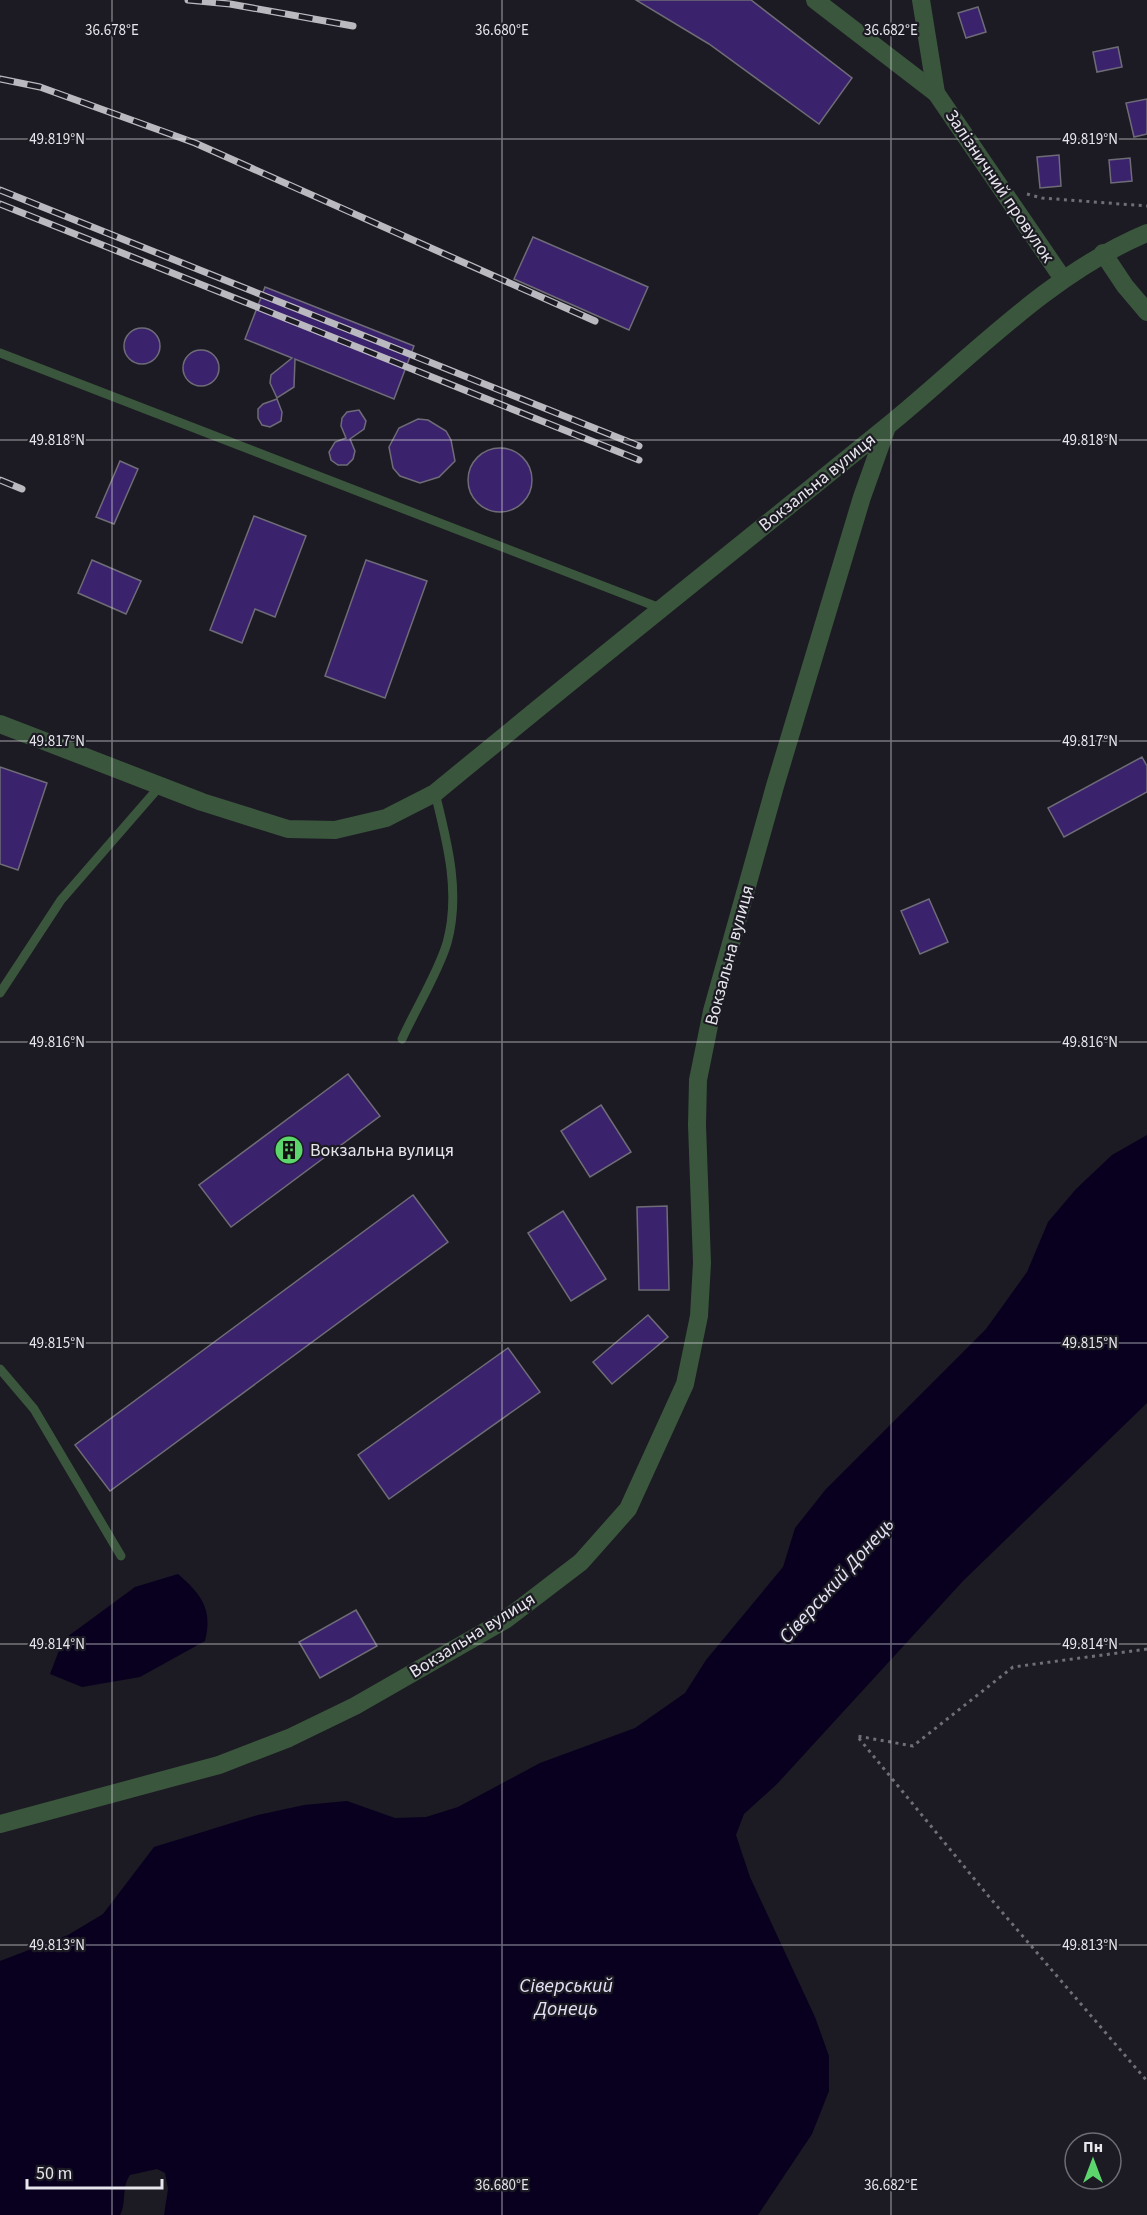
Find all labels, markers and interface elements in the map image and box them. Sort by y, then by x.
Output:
text: 36.678°E [85,20,139,41]
text: 36.680°E [475,20,529,41]
text: 36.682°E [864,20,918,41]
street label: Залізничний провулок [939,105,1060,268]
text: 49.819°N [29,129,85,150]
text: 49.819°N [1062,129,1118,150]
street label: Вокзальна вулиця [753,427,881,537]
text: 49.818°N [29,430,85,451]
text: 49.818°N [1062,430,1118,451]
text: 49.817°N [29,731,85,752]
text: 49.817°N [1062,731,1118,752]
street label: Вокзальна вулиця [699,882,760,1028]
text: 49.816°N [29,1032,85,1053]
text: 49.816°N [1062,1032,1118,1053]
building icon: Вокзальна вулиця [273,1134,305,1166]
place label: Вокзальна вулиця [310,1138,454,1163]
text: 49.815°N [29,1333,85,1354]
text: 49.815°N [1062,1333,1118,1354]
water label: Сіверський Донець [773,1512,901,1650]
street label: Вокзальна вулиця [405,1587,540,1684]
text: 49.814°N [29,1634,85,1655]
text: 49.814°N [1062,1634,1118,1655]
text: 49.813°N [29,1935,85,1956]
text: 49.813°N [1062,1935,1118,1956]
water label: Сіверський Донець [519,1972,613,2023]
north arrow [1063,2131,1123,2191]
text: Пн [1083,2136,1103,2158]
scale bar [27,2152,162,2190]
text: 50 m [36,2161,72,2186]
text: 36.680°E [475,2175,529,2196]
text: 36.682°E [864,2175,918,2196]

